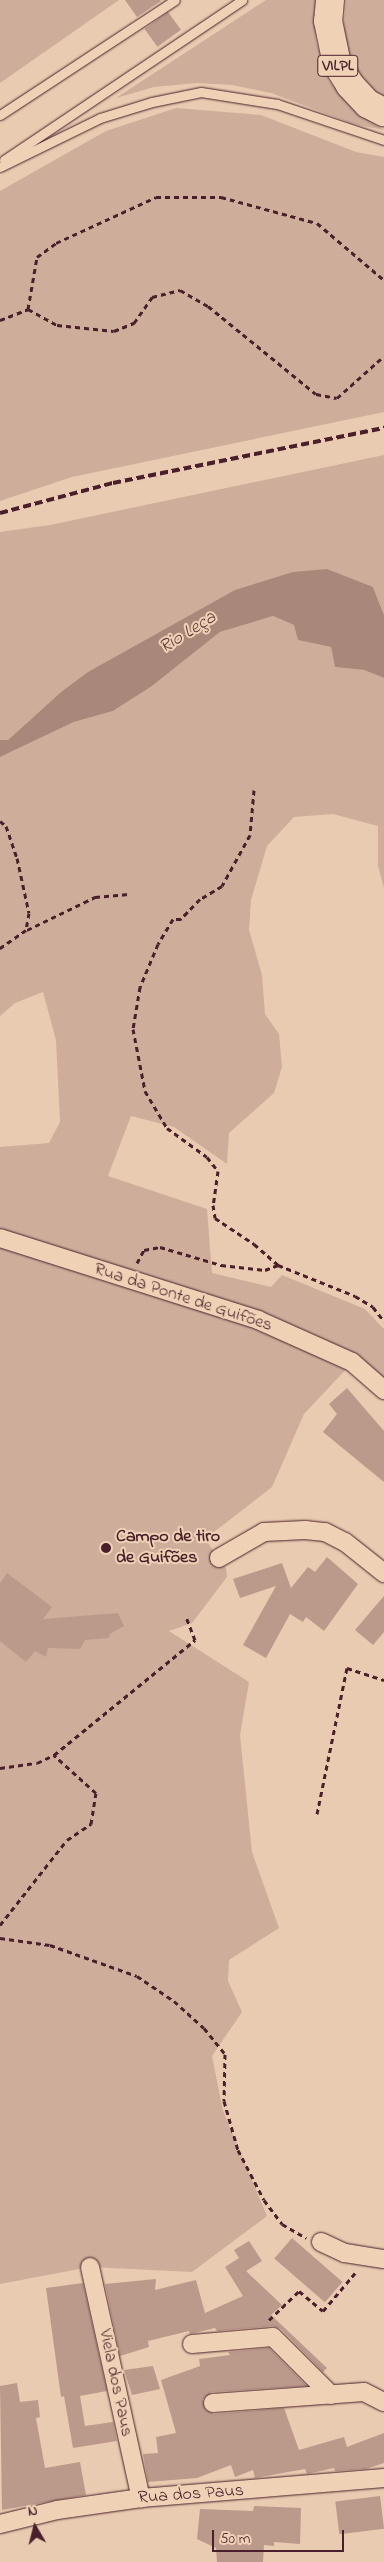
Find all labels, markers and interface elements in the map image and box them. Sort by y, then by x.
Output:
road number: VILPL [317,52,359,80]
water label: Rio Leça [155,607,221,659]
street label: Rua da Ponte de Guifões [91,1259,275,1337]
place label: Campo de tiro de Guifões [116,1527,220,1570]
marker: Campo de tiro de Guifões [100,1542,112,1554]
street label: Viela dos Paus [93,2327,137,2439]
street label: Rua dos Paus [137,2481,245,2509]
text: N [27,2501,39,2523]
north arrow [10,2502,60,2552]
scale bar [214,2520,346,2552]
text: 50 m [220,2528,250,2550]

